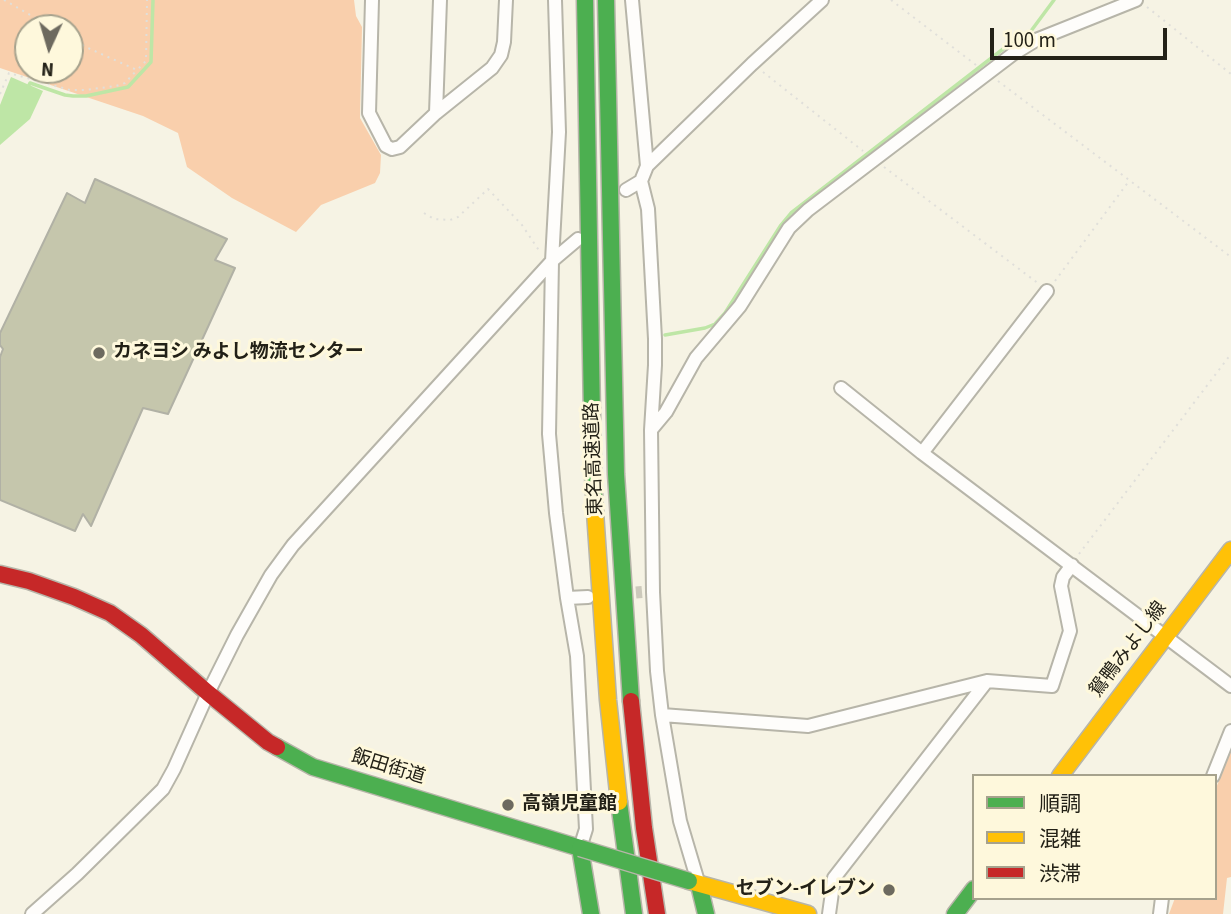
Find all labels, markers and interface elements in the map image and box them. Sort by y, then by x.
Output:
north arrow [14,14,84,84]
scale bar [993,14,1170,58]
text: 100 m [1003,25,1056,55]
text: N [40,55,55,82]
place label: カネヨシ みよし物流センター [113,342,364,364]
marker: カネヨシ みよし物流センター [91,345,107,361]
street label: 東名高速道路 [582,402,608,516]
street label: 鴛鴨みよし線 [1086,598,1172,702]
street label: 飯田街道 [348,746,428,790]
legend [972,774,1217,900]
text: 順調 [1039,789,1081,819]
place label: 高嶺児童館 [522,794,617,816]
marker: 高嶺児童館 [500,797,516,813]
text: 混雑 [1039,824,1081,854]
text: 渋滞 [1039,859,1081,889]
place label: セブン-イレブン [736,879,875,901]
marker: セブン-イレブン [881,882,897,898]

